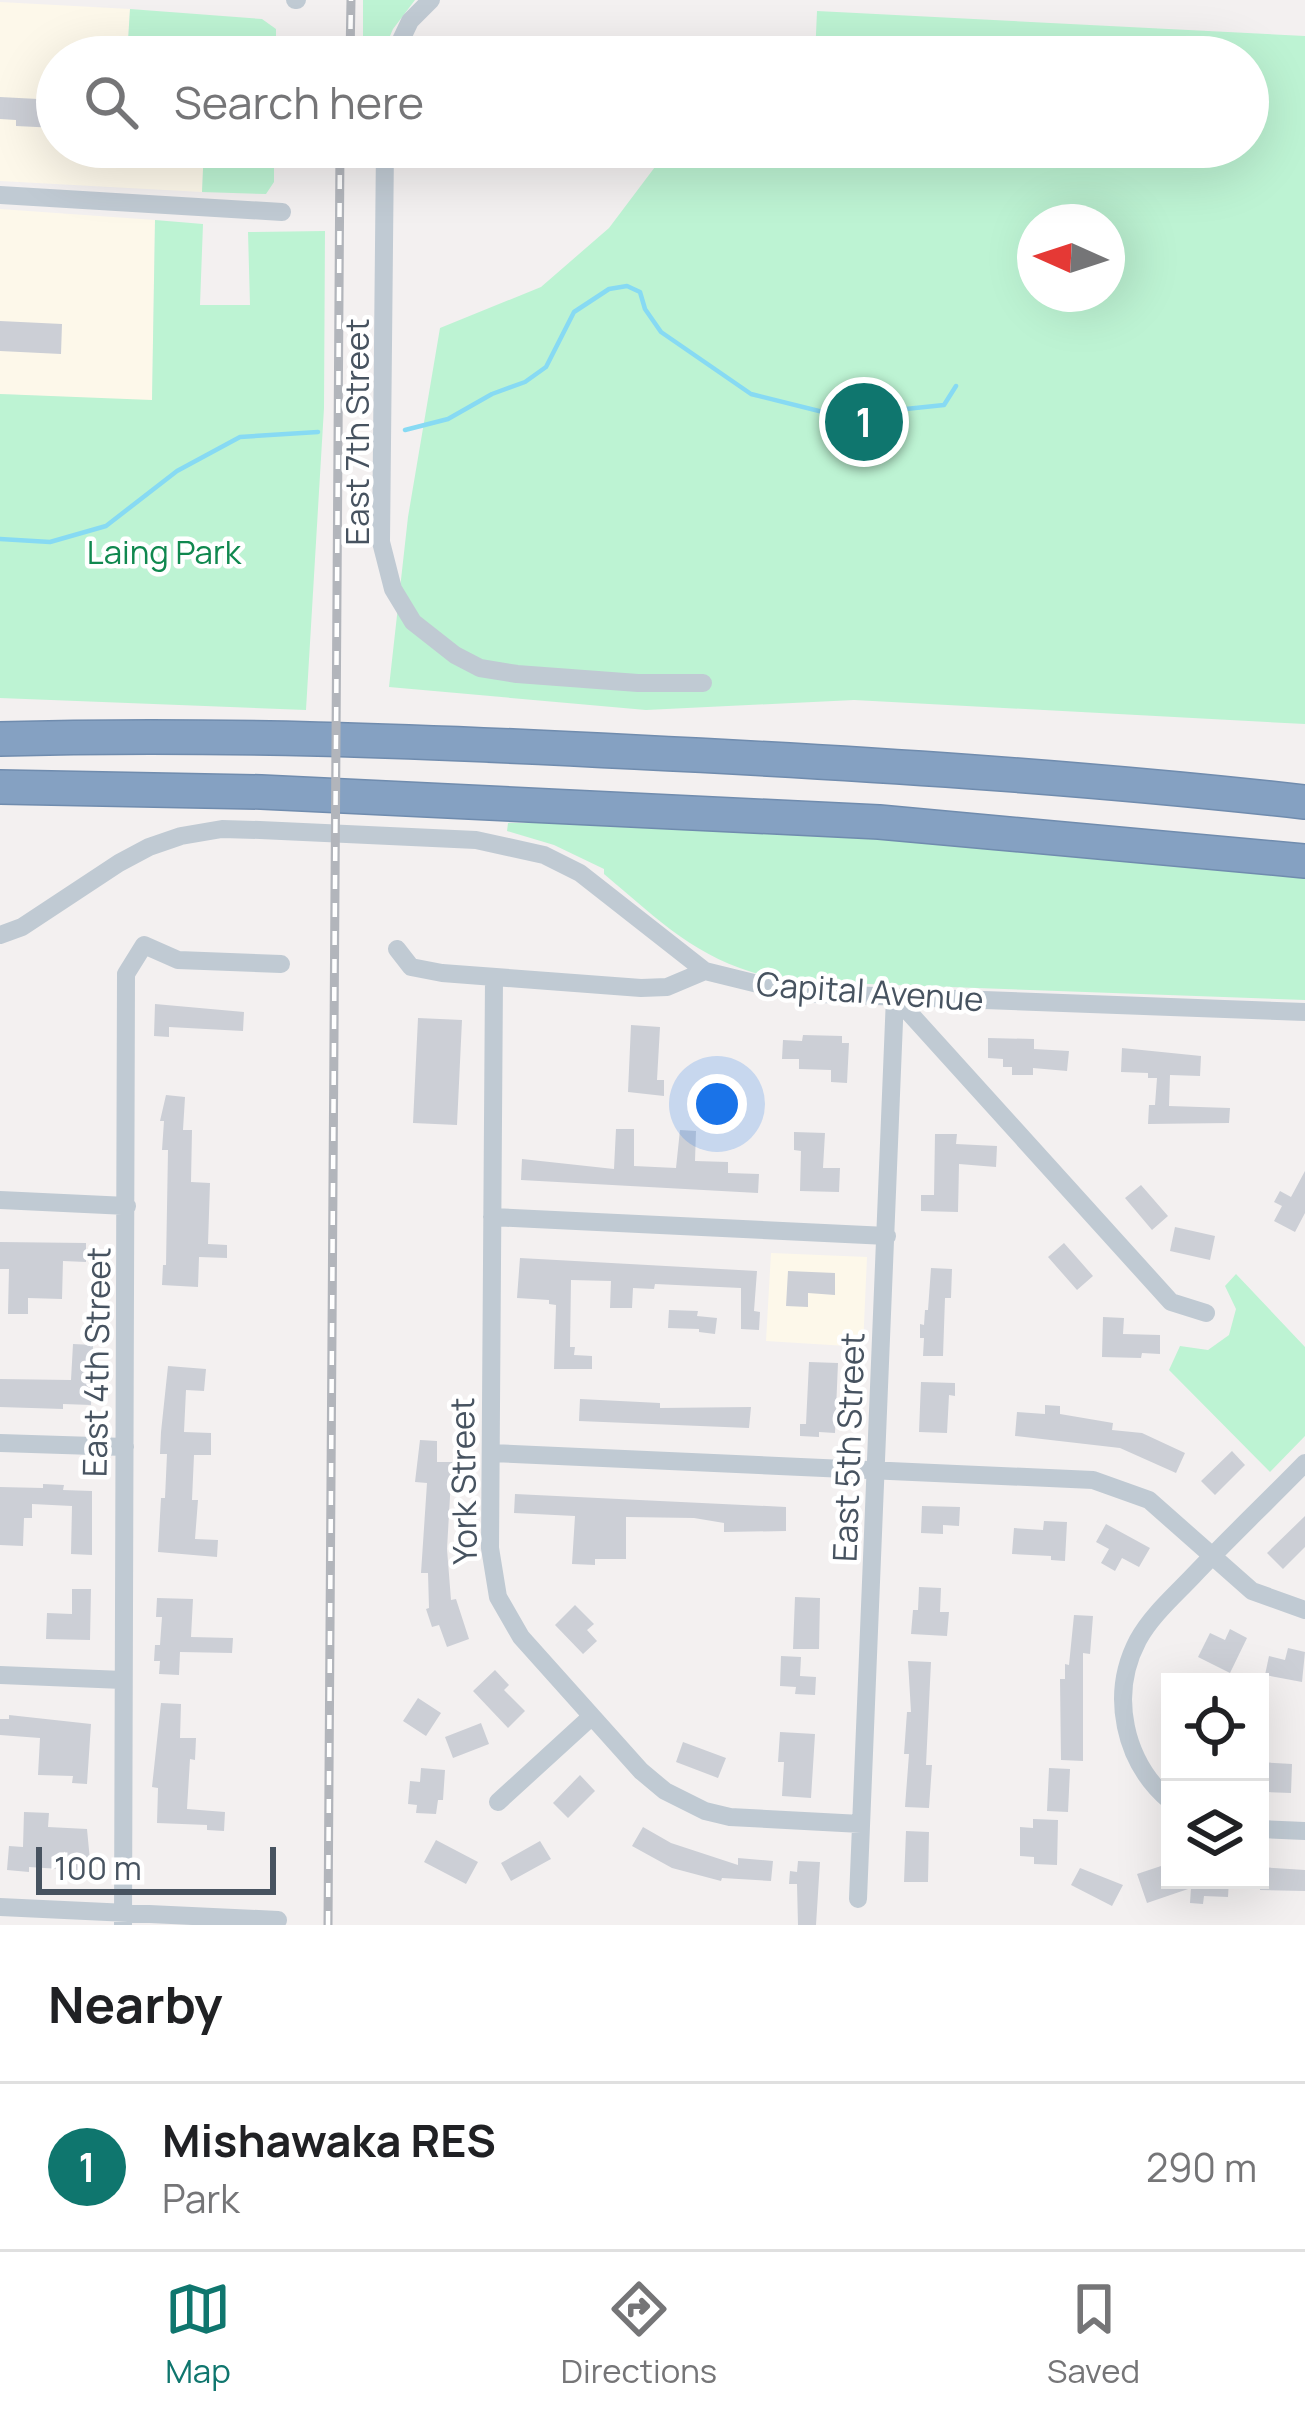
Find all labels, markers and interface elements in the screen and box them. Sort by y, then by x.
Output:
search box [36,36,1269,168]
icon: search [78,69,144,135]
text: Search here [174,71,424,133]
north arrow [1017,204,1125,312]
street label: East 7th Street [334,318,379,546]
pin: 1 [825,377,903,467]
park label: Laing Park [87,529,243,574]
street label: Capital Avenue [755,961,985,1021]
your location [687,1074,747,1134]
street label: East 4th Street [71,1247,121,1477]
street label: East 5th Street [822,1331,874,1563]
street label: York Street [439,1397,487,1565]
map controls [1161,1673,1269,1889]
button: locate [1161,1673,1269,1781]
button: layers [1161,1781,1269,1889]
scale bar [36,1841,276,1894]
text: 100 m [54,1845,142,1890]
text: Nearby [48,1969,223,2038]
text: Mishawaka RES [162,2109,496,2171]
text: 1 [78,2140,96,2194]
text: 290 m [1146,2140,1257,2194]
text: Park [162,2171,240,2225]
tab: Map [165,2276,231,2393]
tab: Directions [561,2276,717,2393]
tab: Saved [1047,2276,1140,2393]

